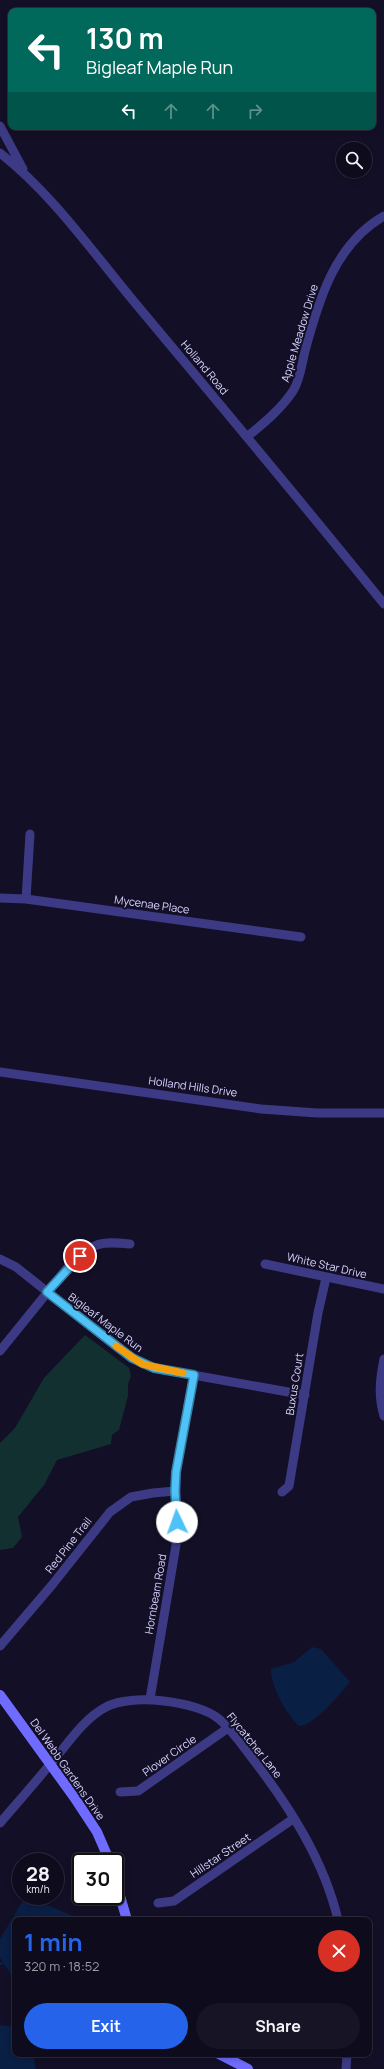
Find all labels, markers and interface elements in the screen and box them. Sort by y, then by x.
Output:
text: 130 m [86,19,164,57]
icon: left [20,24,72,76]
text: Bigleaf Maple Run [86,55,233,79]
icon: left [118,100,140,122]
icon: ahead [160,100,182,122]
icon: ahead [202,100,224,122]
icon: right [244,100,266,122]
map controls [336,142,372,178]
button: search [336,142,372,178]
street label: Apple Meadow Drive [277,281,321,384]
street label: Holland Road [178,337,232,397]
street label: Mycenae Place [113,891,191,917]
street label: Holland Hills Drive [148,1072,239,1100]
pin [63,1239,97,1273]
icon: arrive [69,1245,91,1267]
street label: White Star Drive [286,1249,369,1282]
street label: Bigleaf Maple Run [66,1289,146,1355]
street label: Buxus Court [282,1352,306,1416]
position arrow [156,1501,198,1543]
street label: Red Pine Trail [41,1514,95,1576]
street label: Hornbeam Road [141,1553,169,1635]
street label: Flycatcher Lane [224,1709,286,1781]
street label: Del Webb Gardens Drive [27,1715,109,1823]
street label: Plover Circle [139,1731,199,1779]
street label: Hillstar Street [187,1829,253,1881]
speed limit sign: 30 [72,1853,124,1905]
text: 28 [26,1860,50,1887]
text: km/h [26,1882,50,1896]
text: 1 min [24,1925,83,1958]
button: close [318,1930,360,1972]
text: 320 m · 18:52 [24,1957,99,1975]
button: Exit [24,2003,188,2049]
button: Share [196,2003,360,2049]

